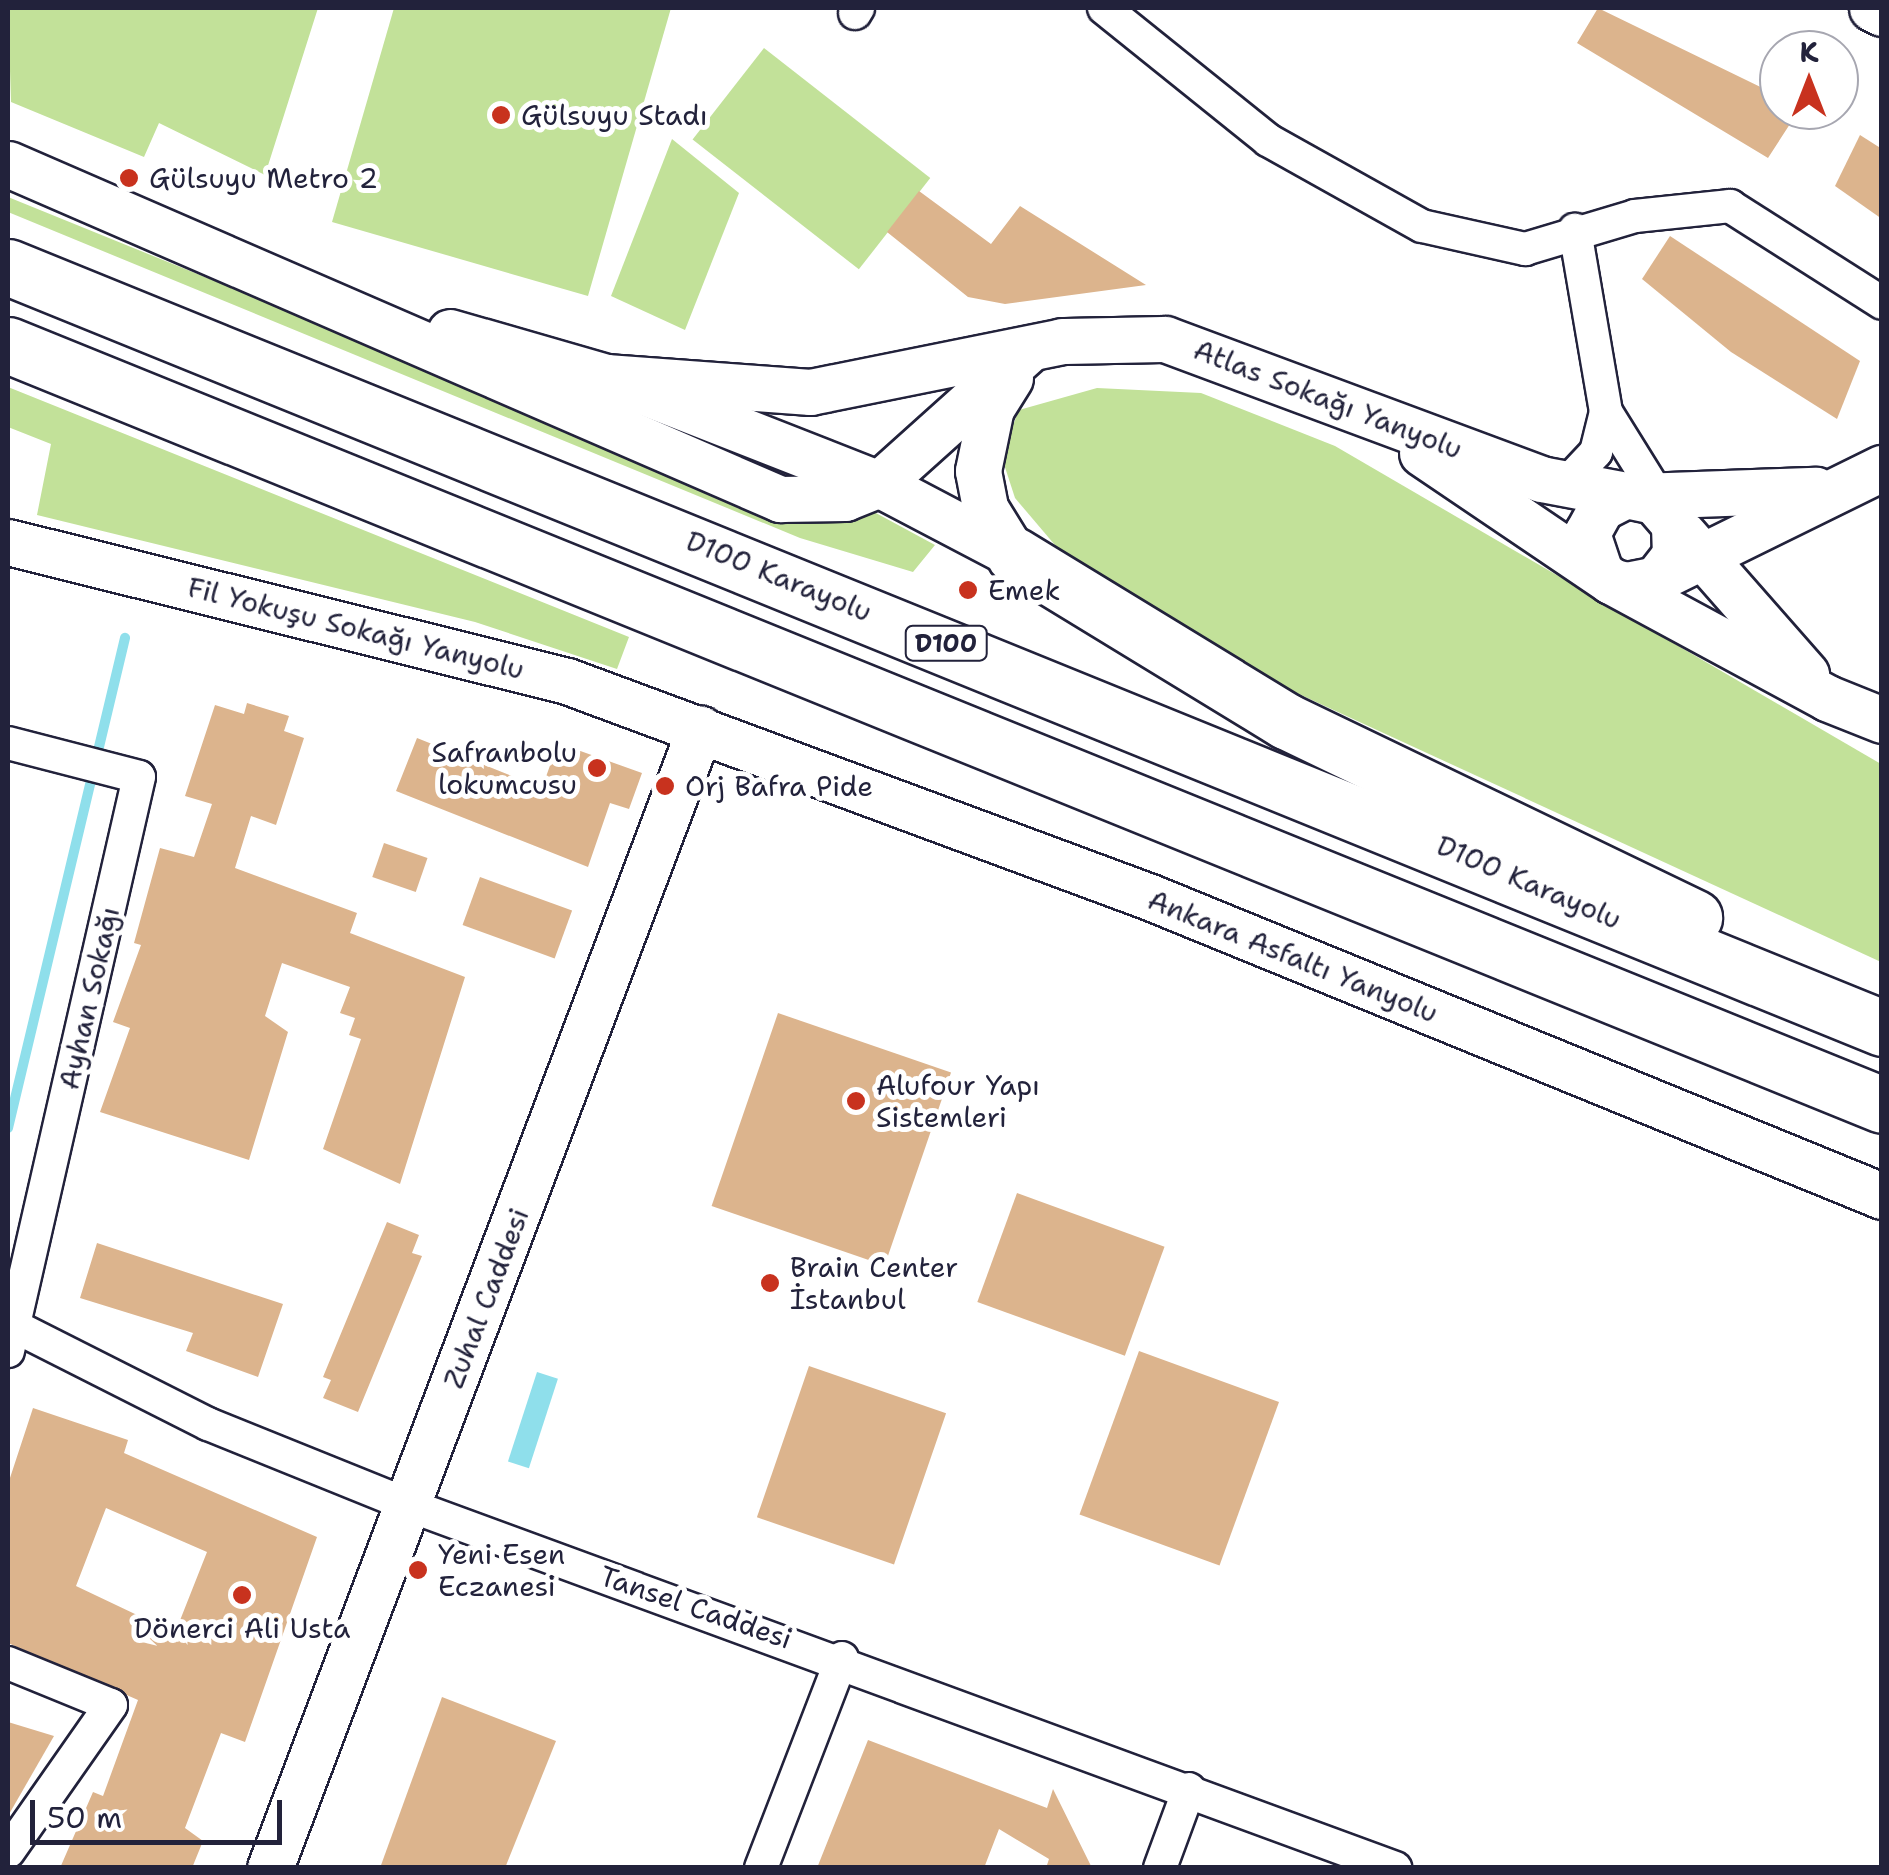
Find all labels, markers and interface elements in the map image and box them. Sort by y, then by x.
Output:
north arrow [1759,30,1859,130]
text: K [1799,33,1819,71]
place label: Gülsuyu Stadı [521,98,708,132]
marker: Gülsuyu Stadı [490,104,512,126]
place label: Gülsuyu Metro 2 [149,161,378,195]
marker: Gülsuyu Metro 2 [118,167,140,189]
street label: Atlas Sokağı Yanyolu [1189,332,1467,466]
street label: D100 Karayolu [681,524,877,628]
street label: Fil Yokuşu Sokağı Yanyolu [184,570,528,686]
place label: Emek [988,573,1061,607]
marker: Emek [957,579,979,601]
road number: D100 [904,623,988,663]
place label: Safranbolu lokumcusu [431,735,577,801]
marker: Safranbolu lokumcusu [586,757,608,779]
place label: Orj Bafra Pide [685,769,873,803]
marker: Orj Bafra Pide [654,775,676,797]
street label: D100 Karayolu [1432,828,1626,936]
street label: Ankara Asfaltı Yanyolu [1143,882,1443,1030]
street label: Ayhan Sokağı [52,903,126,1093]
place label: Alufour Yapı Sistemleri [876,1068,1040,1134]
marker: Alufour Yapı Sistemleri [845,1090,867,1112]
street label: Zuhal Caddesi [436,1203,536,1393]
place label: Brain Center İstanbul [790,1250,958,1316]
marker: Brain Center İstanbul [759,1272,781,1294]
place label: Yeni Esen Eczanesi [438,1537,565,1603]
street label: Tansel Caddesi [595,1558,797,1656]
marker: Yeni Esen Eczanesi [407,1559,429,1581]
marker: Dönerci Ali Usta [231,1584,253,1606]
place label: Dönerci Ali Usta [134,1611,350,1645]
scale bar [35,1780,288,1842]
text: 50 m [47,1797,122,1838]

